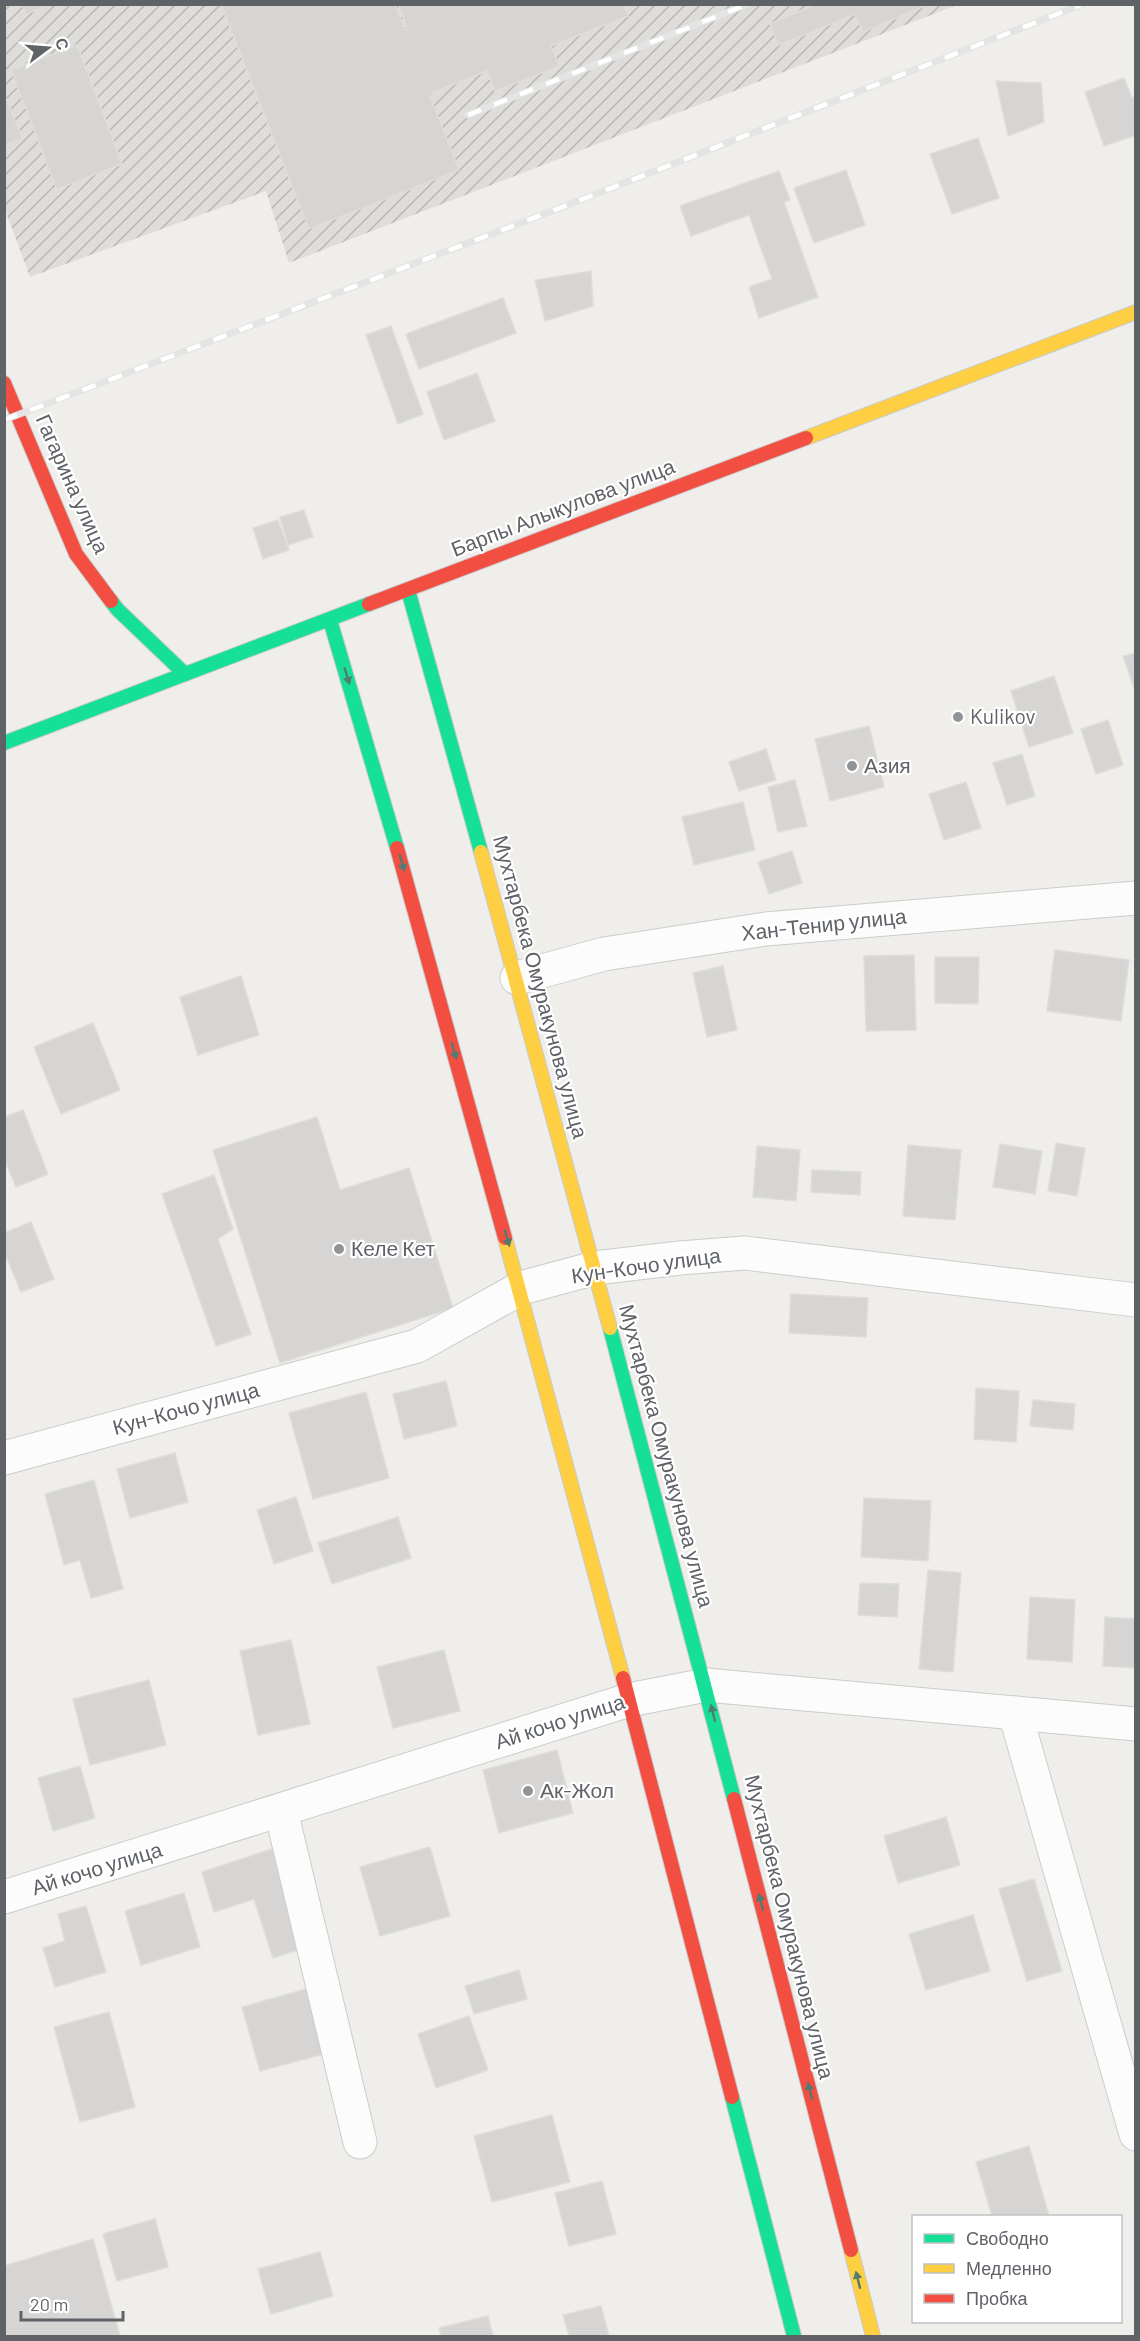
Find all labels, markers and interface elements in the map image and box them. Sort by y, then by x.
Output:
north arrow [18,18,78,78]
text: С [52,36,74,52]
street label: Гагарина улица [32,410,115,557]
street label: Барпы Алыкулова улица [447,452,678,561]
one-way arrow [343,667,352,685]
place label: Kulikov [970,703,1035,728]
marker: Kulikov [951,710,965,724]
place label: Азия [864,752,911,777]
marker: Азия [845,759,859,773]
street label: Мухтарбека Омуракунова улица [489,832,594,1141]
one-way arrow [398,854,407,872]
street label: Хан-Тенир улица [740,902,908,945]
one-way arrow [450,1041,460,1060]
one-way arrow [503,1229,512,1247]
place label: Келе Кет [351,1235,436,1260]
marker: Келе Кет [332,1242,346,1256]
street label: Кун-Кочо улица [569,1242,722,1287]
street label: Мухтарбека Омуракунова улица [615,1301,720,1610]
street label: Кун-Кочо улица [110,1376,262,1439]
street label: Ай кочо улица [491,1688,628,1753]
one-way arrow [707,1704,717,1722]
street label: Мухтарбека Омуракунова улица [741,1772,840,2082]
place label: Ак-Жол [540,1777,614,1802]
marker: Ак-Жол [521,1784,535,1798]
street label: Ай кочо улица [28,1836,165,1899]
one-way arrow [756,1893,766,1911]
one-way arrow [804,2082,814,2100]
legend [912,2215,1122,2323]
text: Свободно [966,2227,1049,2249]
text: Медленно [966,2257,1052,2279]
one-way arrow [853,2271,863,2289]
scale bar [21,2284,123,2322]
text: Пробка [966,2287,1029,2309]
text: 20 m [30,2293,68,2315]

